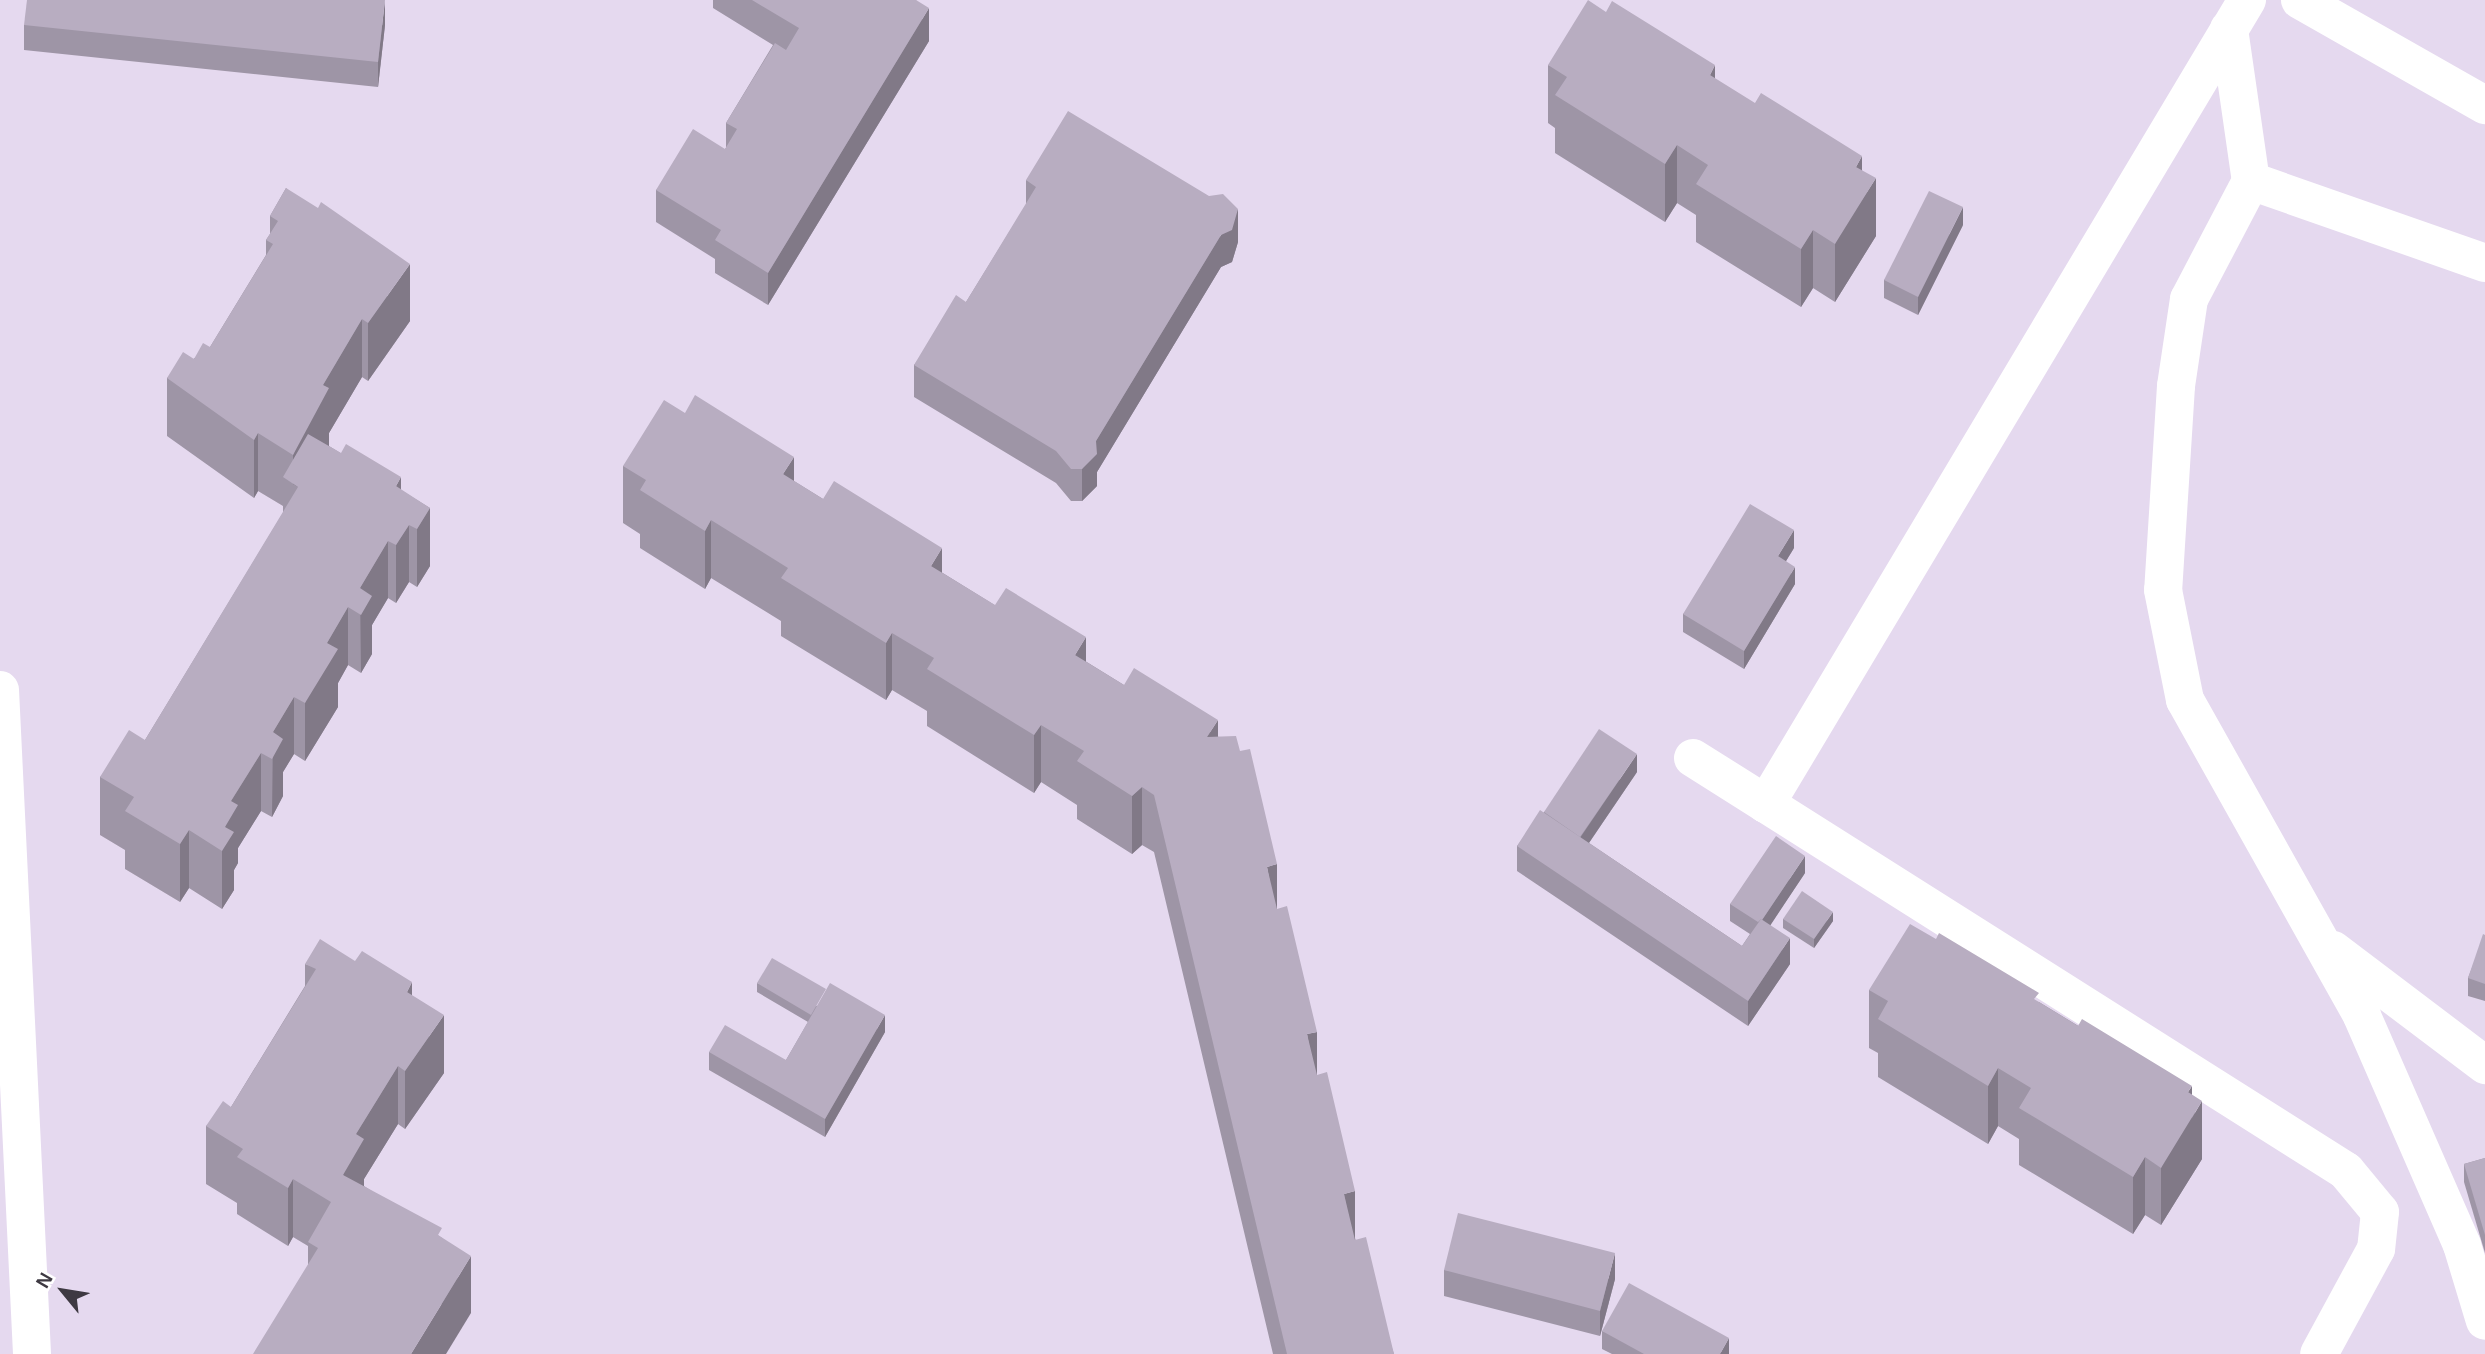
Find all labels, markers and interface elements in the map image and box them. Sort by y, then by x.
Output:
north arrow [28,1256,98,1326]
text: N [32,1269,57,1291]

